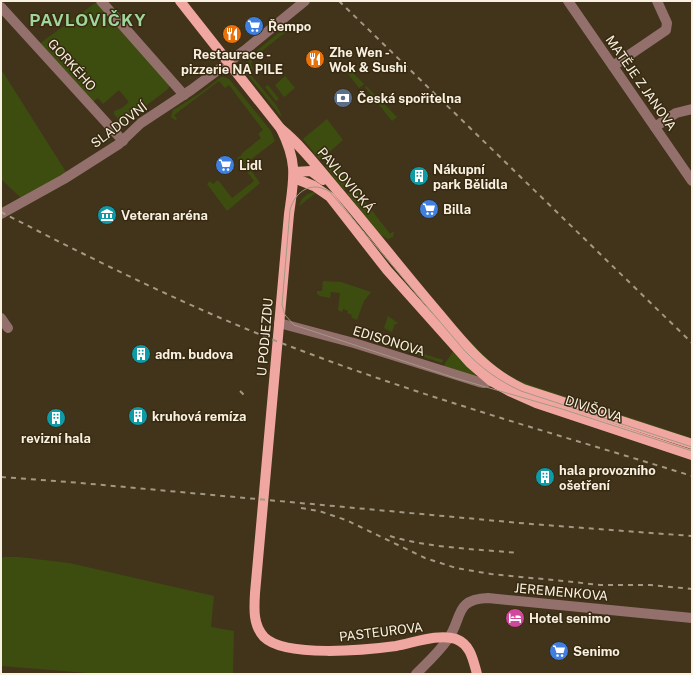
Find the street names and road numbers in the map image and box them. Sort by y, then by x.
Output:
street label: MATĚJE Z JANOVA [603,32,679,134]
street label: GORKÉHO [45,35,100,94]
street label: SLADOVNÍ [87,98,151,151]
street label: PAVLOVICKÁ [314,144,378,216]
street label: U PODJEZDU [254,297,276,377]
street label: EDISONOVA [351,323,427,359]
street label: DIVIŠOVA [563,393,625,425]
street label: JEREMENKOVA [513,580,609,604]
street label: PASTEUROVA [338,619,424,645]

